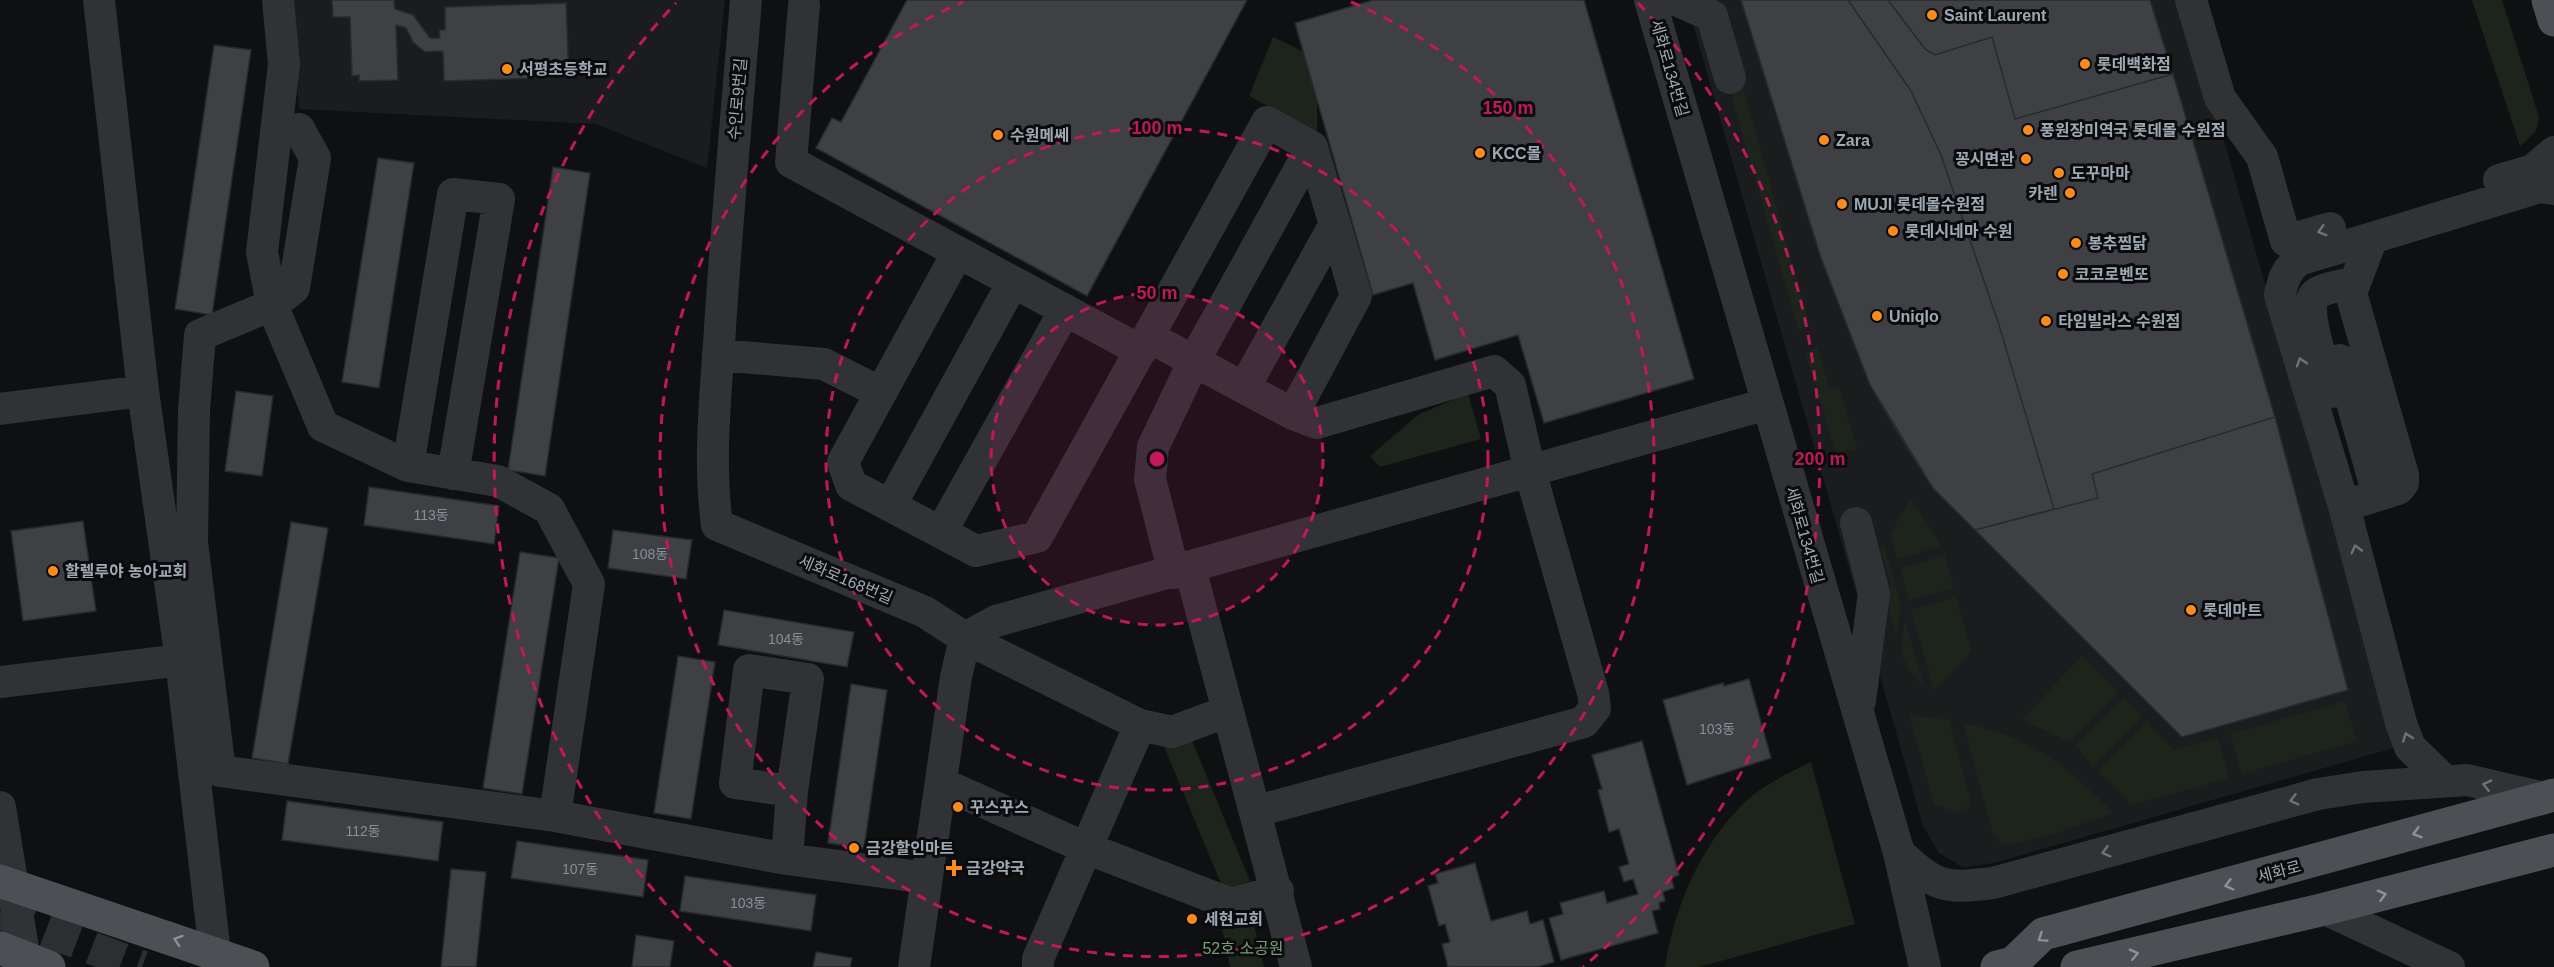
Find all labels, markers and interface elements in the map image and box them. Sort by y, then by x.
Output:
place label: Saint Laurent [1944,7,2047,24]
marker: Saint Laurent [1925,8,1939,22]
street label: 세화로134번길 [1648,18,1692,119]
place label: 롯데백화점 [2097,56,2171,73]
street label: 수인로9번길 [725,57,750,141]
marker: 롯데백화점 [2078,57,2092,71]
place label: 서평초등학교 [519,60,608,78]
marker: 서평초등학교 [500,62,514,76]
text: 150 m [1482,98,1534,118]
text: 100 m [1131,118,1183,138]
place label: 풍원장미역국 롯데몰 수원점 [2040,122,2226,139]
marker: 풍원장미역국 롯데몰 수원점 [2021,123,2035,137]
place label: 수원메쎄 [1010,127,1069,144]
marker: 수원메쎄 [991,128,1005,142]
place label: Zara [1836,132,1870,149]
marker: Zara [1817,133,1831,147]
place label: KCC몰 [1492,145,1541,162]
marker: KCC몰 [1473,146,1487,160]
place label: 꽁시면관 [1955,151,2014,168]
marker: 꽁시면관 [2019,152,2033,166]
place label: 도꾸마마 [2071,165,2130,182]
marker: 도꾸마마 [2052,166,2066,180]
place label: 카렌 [2029,185,2058,202]
marker: 카렌 [2063,186,2077,200]
place label: MUJI 롯데몰수원점 [1854,196,1985,213]
marker: MUJI 롯데몰수원점 [1835,197,1849,211]
place label: 롯데시네마 수원 [1905,223,2013,240]
marker: 롯데시네마 수원 [1886,224,1900,238]
one-way arrow [2317,224,2328,236]
place label: 봉추찜닭 [2088,235,2147,252]
marker: 봉추찜닭 [2069,236,2083,250]
place label: 코코로벤또 [2075,266,2149,283]
marker: 코코로벤또 [2056,267,2070,281]
text: 50 m [1136,283,1178,303]
place label: Uniqlo [1889,308,1939,325]
marker: Uniqlo [1870,309,1884,323]
place label: 타임빌라스 수원점 [2058,313,2180,330]
marker: 타임빌라스 수원점 [2039,314,2053,328]
one-way arrow [2296,357,2308,368]
centre of rings [1147,449,1167,469]
text: 200 m [1794,449,1846,469]
street label: 세화로134번길 [1783,485,1827,586]
house number: 113동 [413,507,449,523]
one-way arrow [2350,544,2363,554]
house number: 108동 [632,546,668,562]
street label: 세화로168번길 [796,552,895,607]
place label: 할렐루야 농아교회 [65,562,187,580]
marker: 할렐루야 농아교회 [46,564,60,578]
place label: 롯데마트 [2203,602,2262,619]
marker: 롯데마트 [2184,603,2198,617]
house number: 104동 [768,631,804,647]
house number: 103동 [1699,721,1735,737]
one-way arrow [2401,732,2414,743]
one-way arrow [2482,779,2492,792]
one-way arrow [2289,793,2299,806]
place label: 꾸스꾸스 [970,799,1029,816]
marker: 꾸스꾸스 [951,800,965,814]
house number: 112동 [345,823,381,839]
one-way arrow [2412,826,2423,838]
place label: 금강할인마트 [866,839,955,857]
marker: 금강할인마트 [847,841,861,855]
one-way arrow [2101,845,2111,858]
street label: 세화로 [2256,857,2303,885]
place label: 금강약국 [966,860,1025,877]
house number: 107동 [562,861,598,877]
marker: 금강약국 [947,861,961,875]
one-way arrow [2224,878,2235,890]
one-way arrow [2377,889,2387,902]
house number: 103동 [730,895,766,911]
place label: 세현교회 [1204,910,1263,928]
marker: 세현교회 [1185,912,1199,926]
one-way arrow [2037,931,2048,942]
one-way arrow [173,935,184,948]
park label: 52호 소공원 [1202,940,1284,957]
one-way arrow [2129,948,2139,961]

